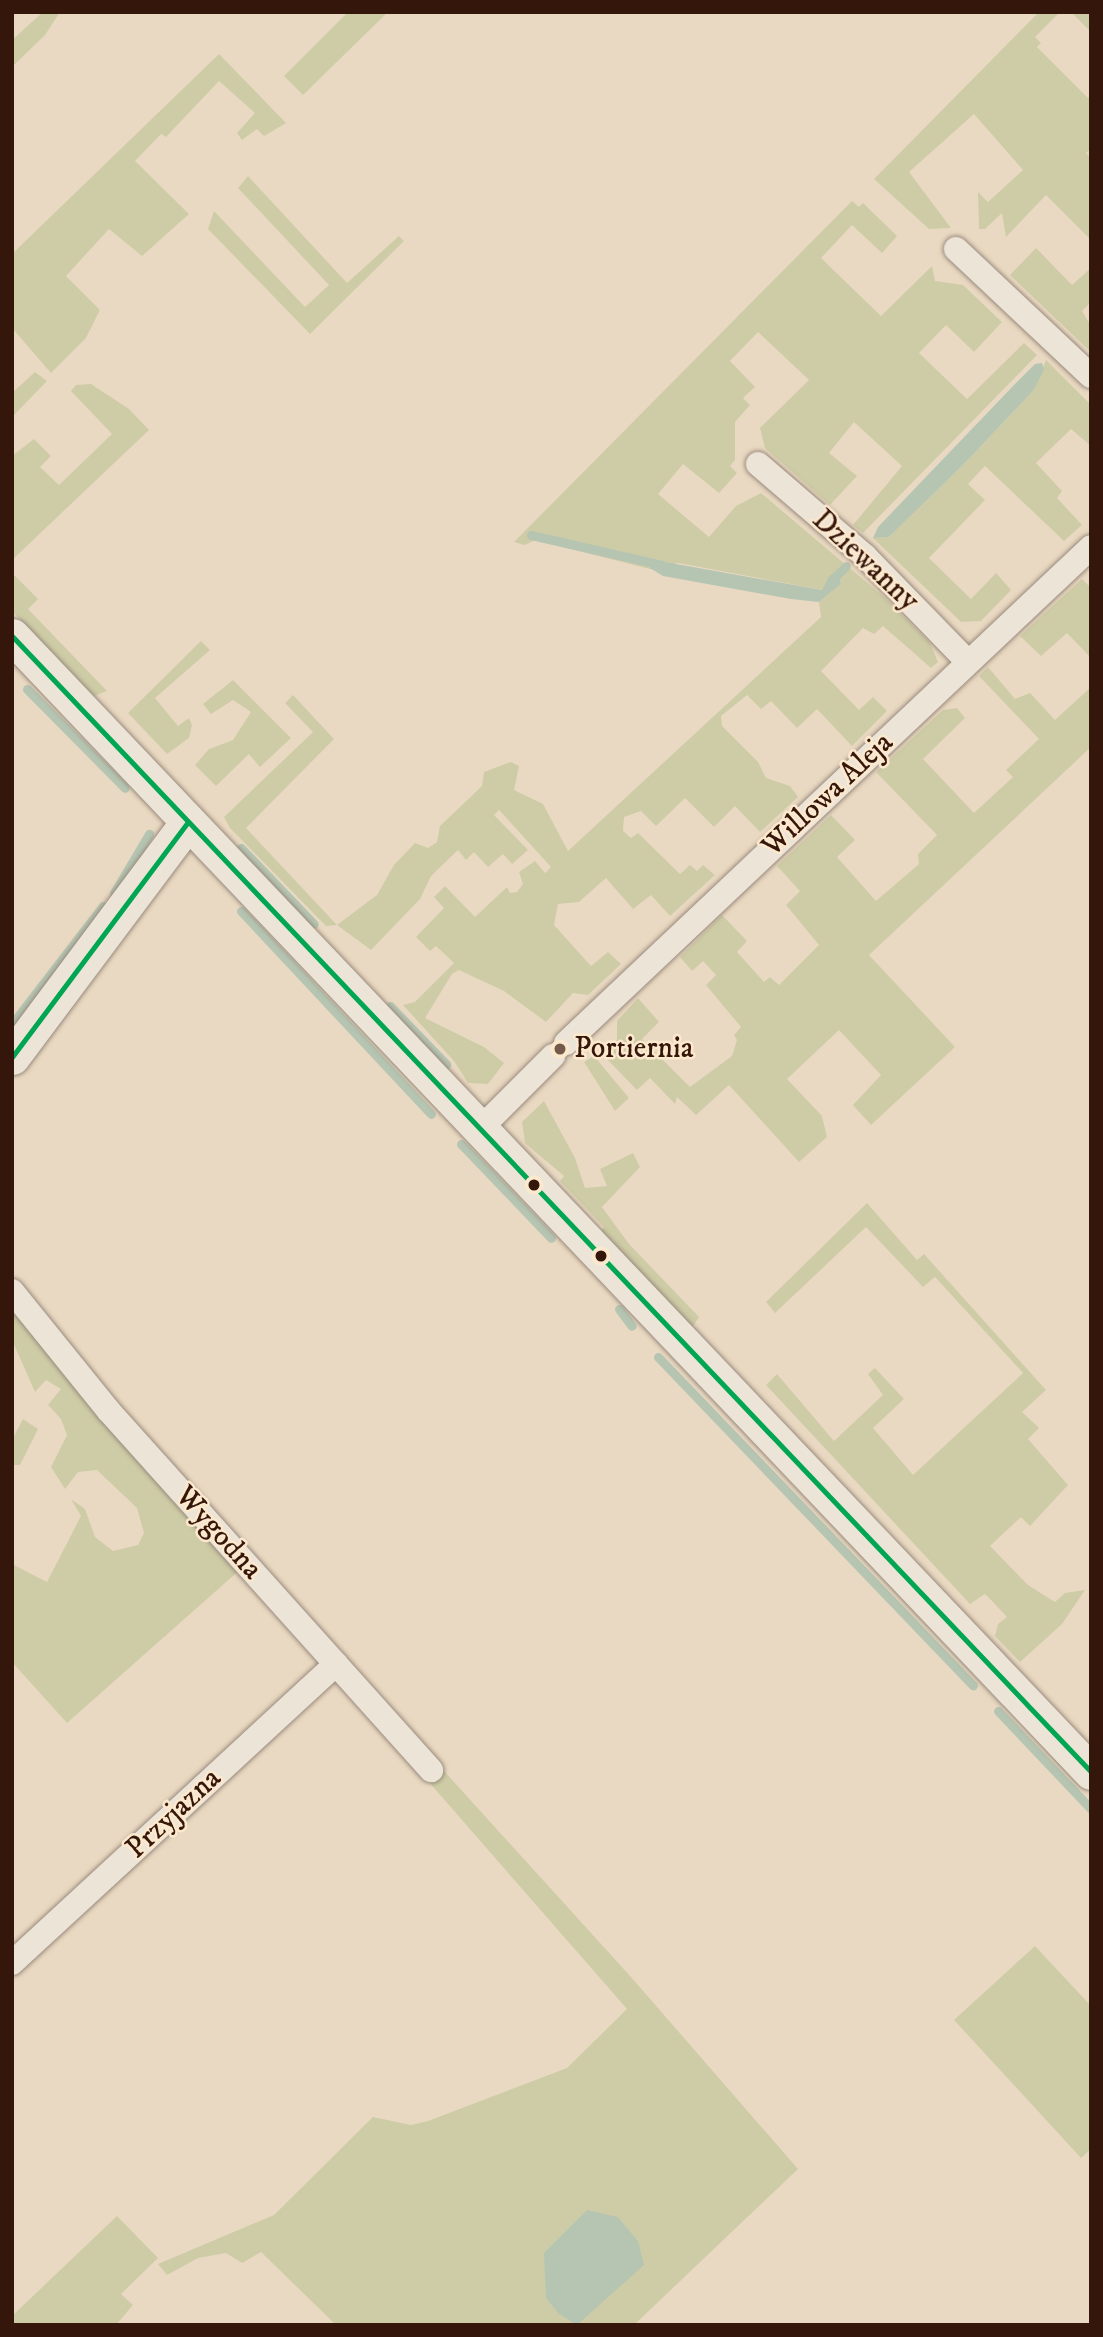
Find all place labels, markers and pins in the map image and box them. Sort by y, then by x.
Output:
place label: Portiernia [574,1031,694,1067]
marker: Portiernia [552,1041,568,1057]
unlabelled marker [527,1178,541,1192]
unlabelled marker [594,1249,608,1263]

